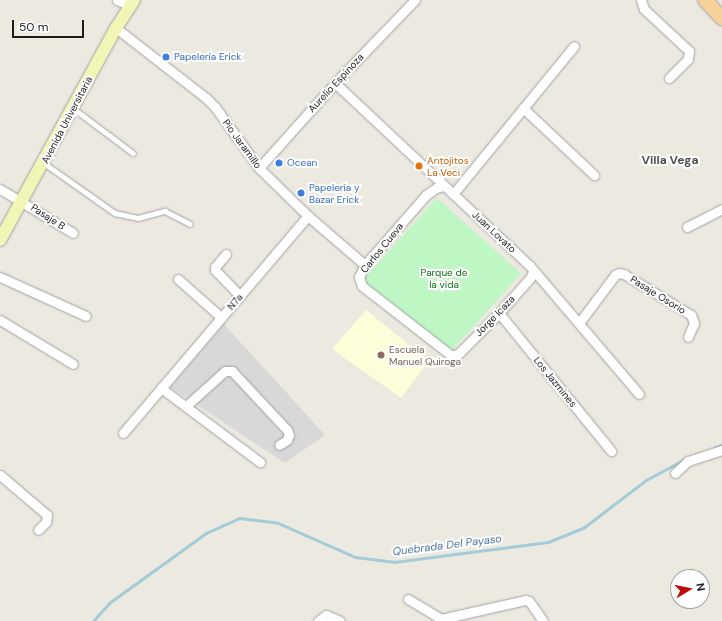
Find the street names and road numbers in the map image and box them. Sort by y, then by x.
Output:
street label: Aurelio Espinoza [306,51,366,115]
street label: Avenida Universitaria [39,74,95,166]
street label: Pio Jaramillo [220,117,264,171]
street label: Pasaje B [29,202,67,232]
street label: Juan Lovato [470,209,518,255]
street label: Carlos Cueva [358,221,406,275]
street label: Pasaje Osorio [628,273,688,317]
street label: N7a [225,292,245,312]
street label: Jorge Icaza [473,293,517,339]
street label: Los Jazmines [531,354,579,410]

